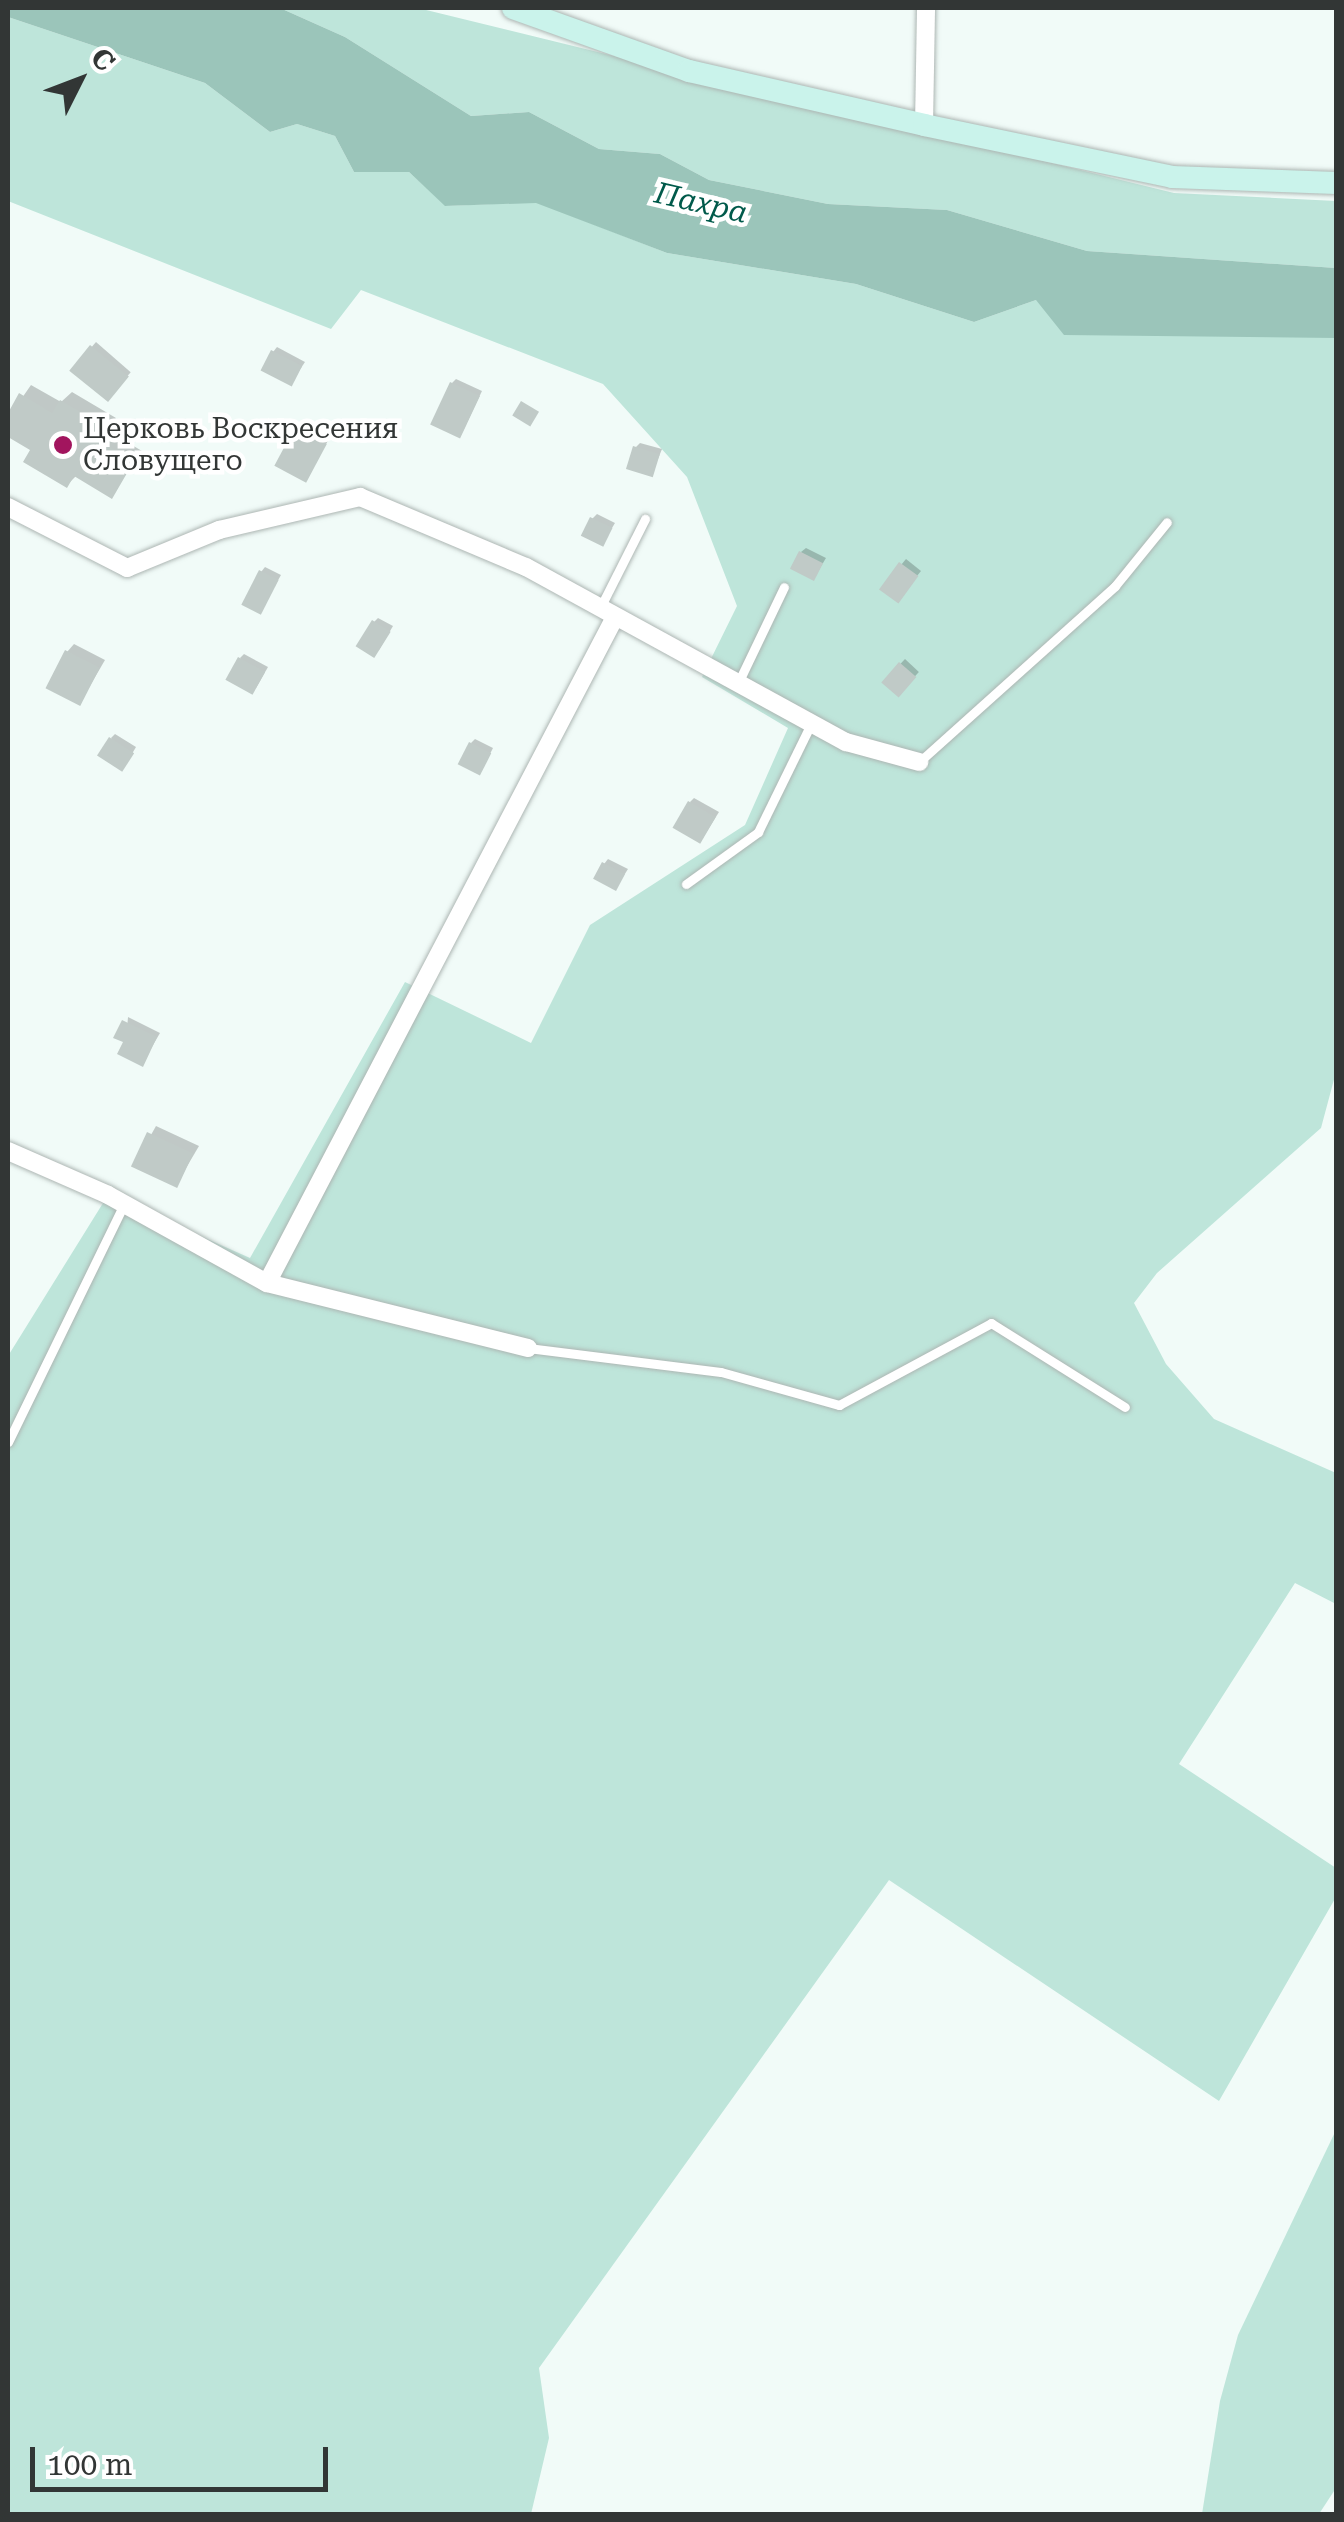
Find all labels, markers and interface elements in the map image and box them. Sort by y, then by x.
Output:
north arrow [30,30,130,130]
text: С [84,41,121,78]
water label: Пахра [651,175,751,231]
place label: Церковь Воскресения Словущего [83,412,398,478]
marker: Церковь Воскресения Словущего [52,434,74,456]
scale bar [35,2427,332,2489]
text: 100 m [47,2447,132,2482]

